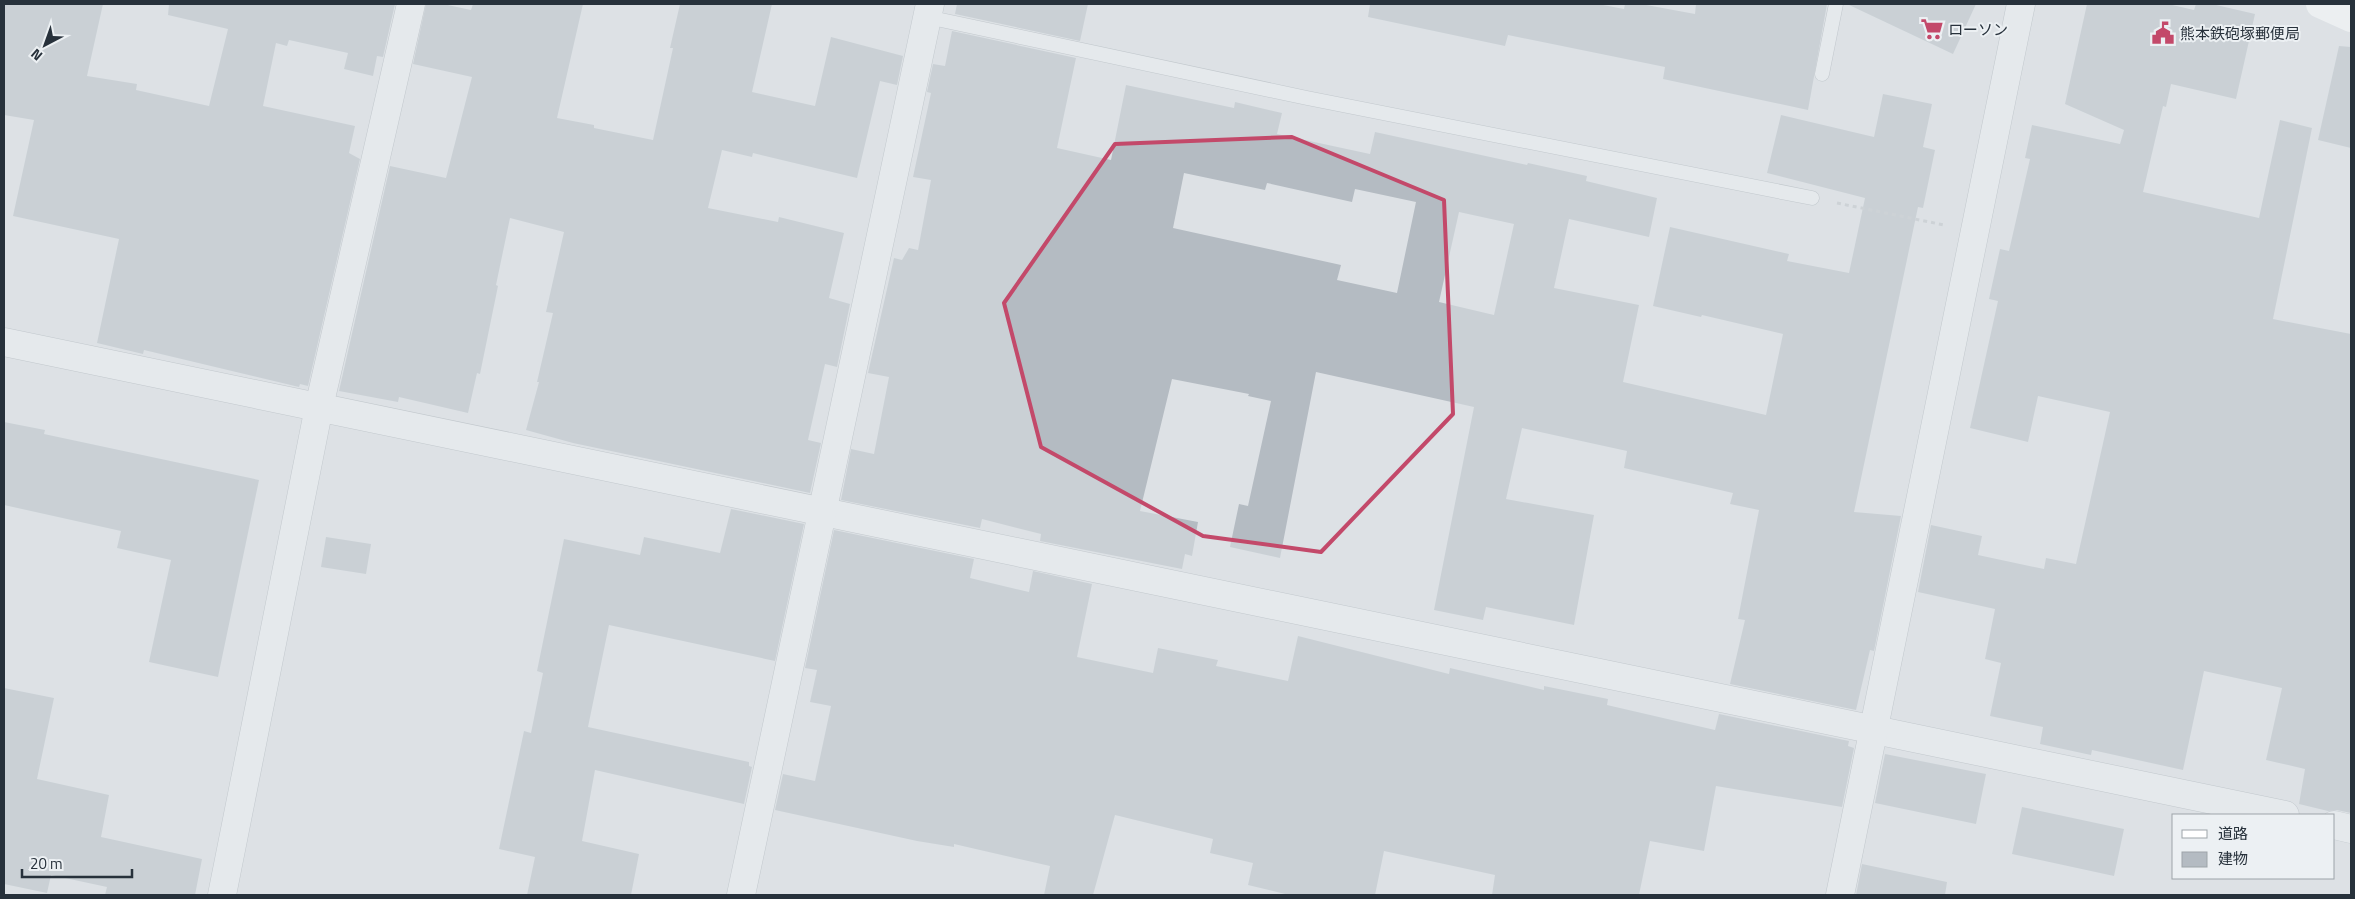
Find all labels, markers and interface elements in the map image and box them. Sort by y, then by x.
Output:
supermarket icon: ローソン [1919,16,1945,42]
place label: ローソン [1948,18,2008,41]
north arrow [20,20,70,70]
public building icon: 熊本鉄砲塚郵便局 [2150,20,2176,46]
place label: 熊本鉄砲塚郵便局 [2180,22,2300,45]
text: N [26,44,47,66]
legend [2172,814,2335,879]
text: 道路 [2218,822,2248,845]
scale bar [22,846,132,878]
text: 建物 [2218,847,2248,870]
text: 20 m [30,852,63,875]

